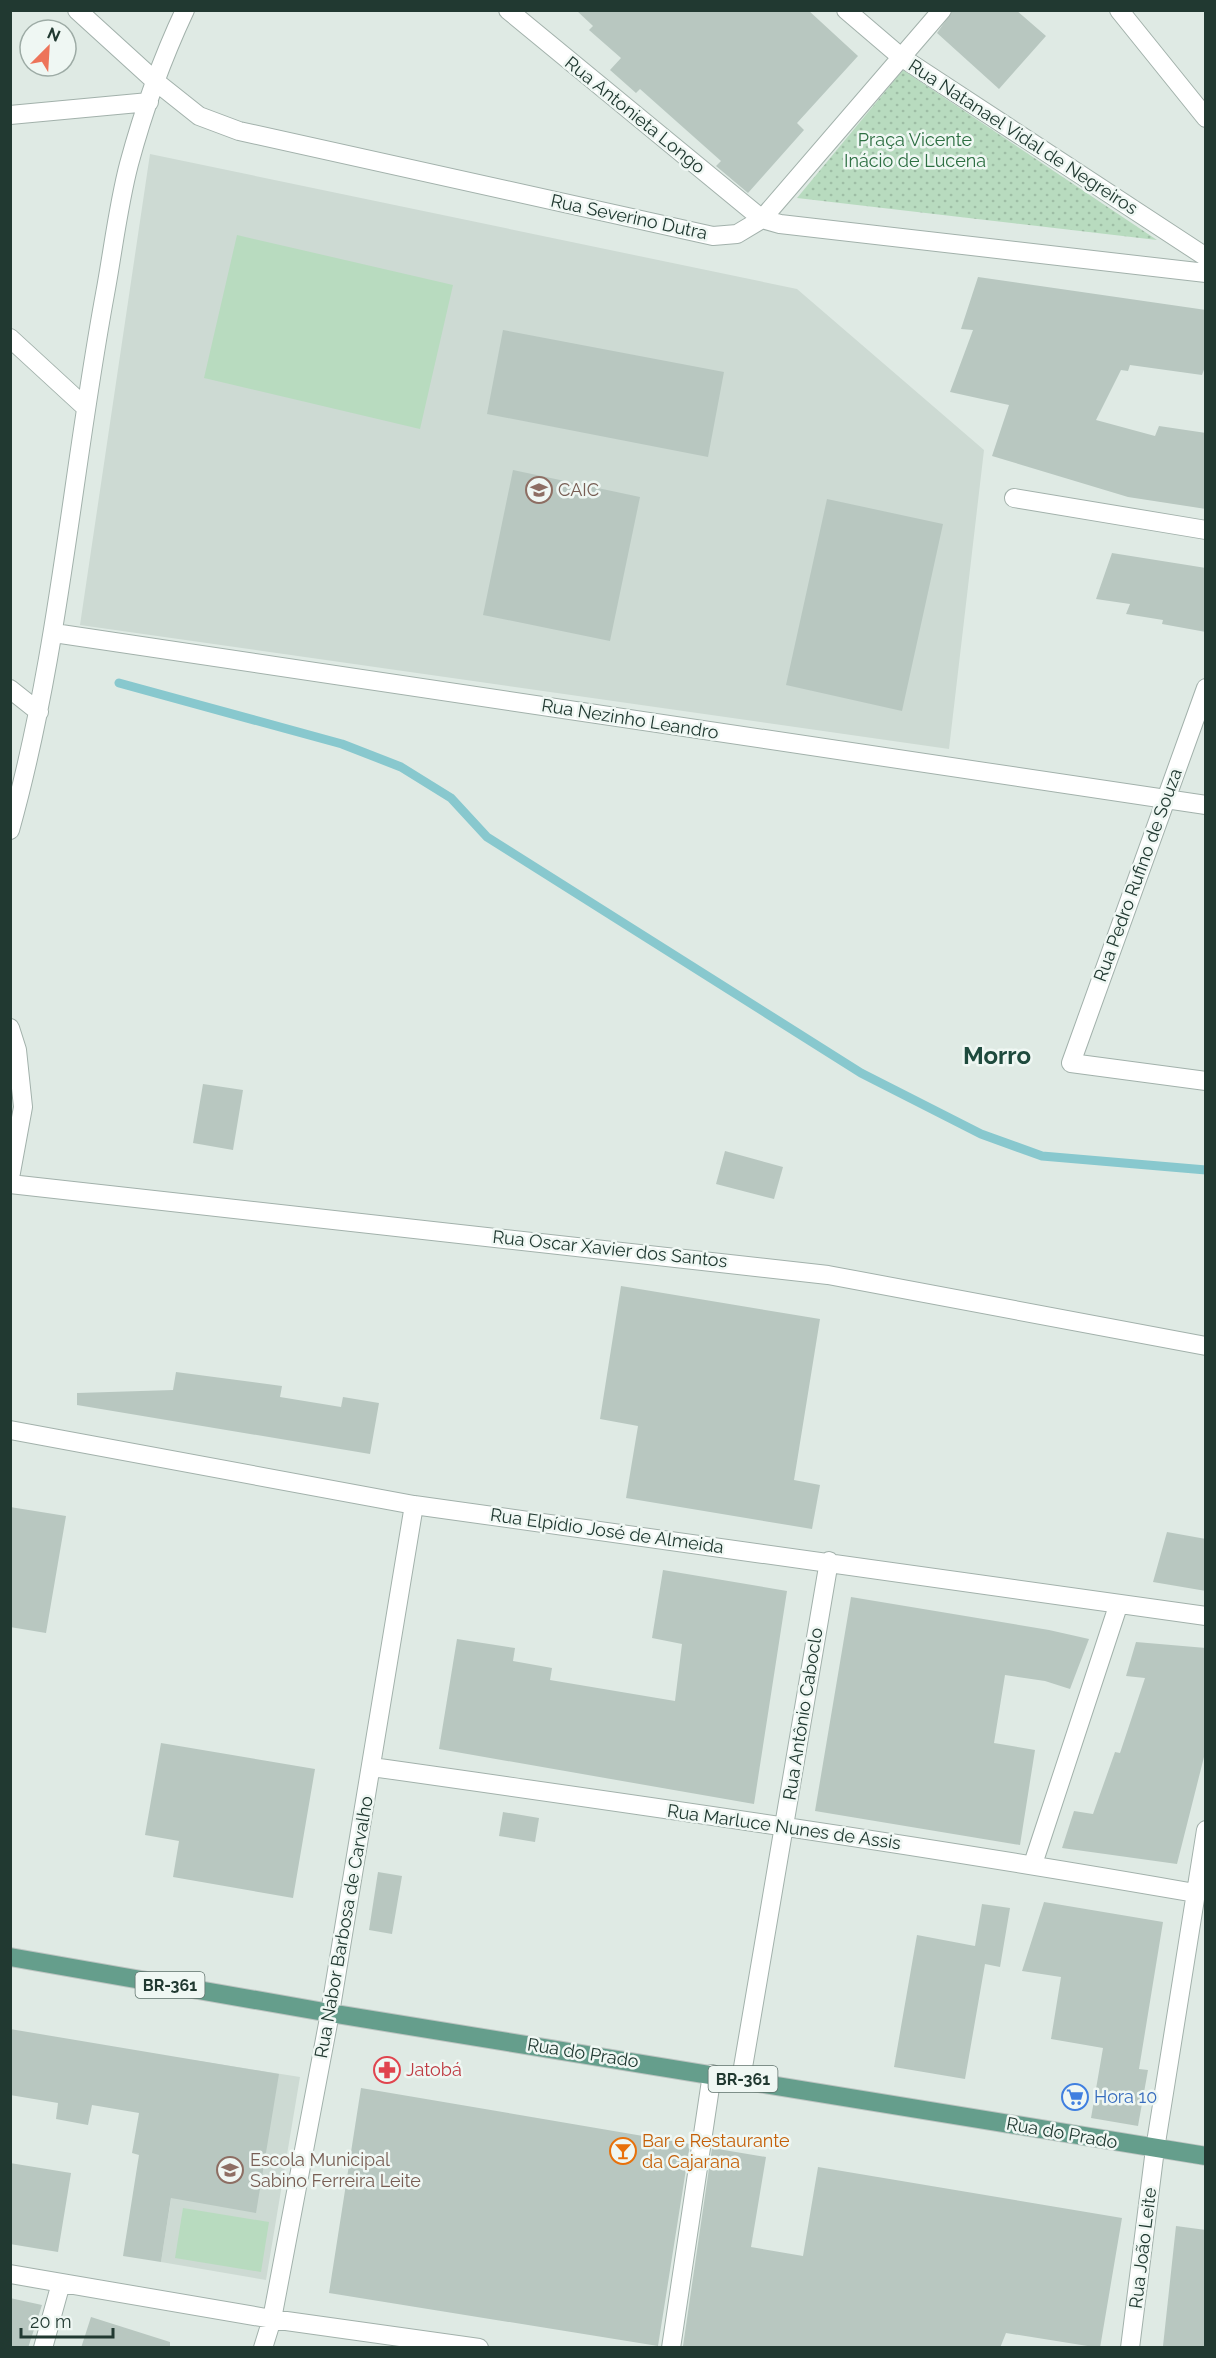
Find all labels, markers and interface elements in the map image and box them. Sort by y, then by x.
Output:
north arrow [18,18,78,78]
text: N [44,24,63,46]
street label: Rua Antonieta Longo [561,52,710,178]
street label: Rua Natanael Vidal de Negreiros [905,54,1142,219]
park label: Praça Vicente Inácio de Lucena [844,129,986,171]
street label: Rua Severino Dutra [549,190,709,243]
school or university icon: CAIC [524,475,554,505]
place label: CAIC [558,479,599,500]
street label: Rua Nezinho Leandro [540,694,720,743]
street label: Rua Pedro Rufino de Souza [1089,765,1186,984]
district label: Morro [963,1041,1031,1070]
street label: Rua Oscar Xavier dos Santos [492,1226,729,1271]
street label: Rua Elpídio José de Almeida [489,1504,725,1557]
street label: Rua Antônio Caboclo [778,1626,827,1802]
street label: Rua Nabor Barbosa de Carvalho [310,1794,377,2060]
street label: Rua Marluce Nunes de Assis [666,1800,903,1853]
road number: BR-361 [136,1972,204,1998]
street label: Rua do Prado [526,2033,641,2072]
pharmacy icon: Jatobá [372,2055,402,2085]
place label: Jatobá [406,2059,462,2080]
road number: BR-361 [708,2066,777,2092]
supermarket icon: Hora 10 [1060,2082,1090,2112]
place label: Hora 10 [1094,2086,1157,2107]
street label: Rua do Prado [1005,2112,1120,2153]
place label: Bar e Restaurante da Cajarana [642,2130,790,2172]
bar icon: Bar e Restaurante da Cajarana [608,2136,638,2166]
place label: Escola Municipal Sabino Ferreira Leite [250,2149,421,2191]
school or university icon: Escola Municipal Sabino Ferreira Leite [215,2155,245,2185]
street label: Rua João Leite [1125,2186,1160,2310]
scale bar [21,2301,112,2339]
text: 20 m [30,2311,72,2332]

